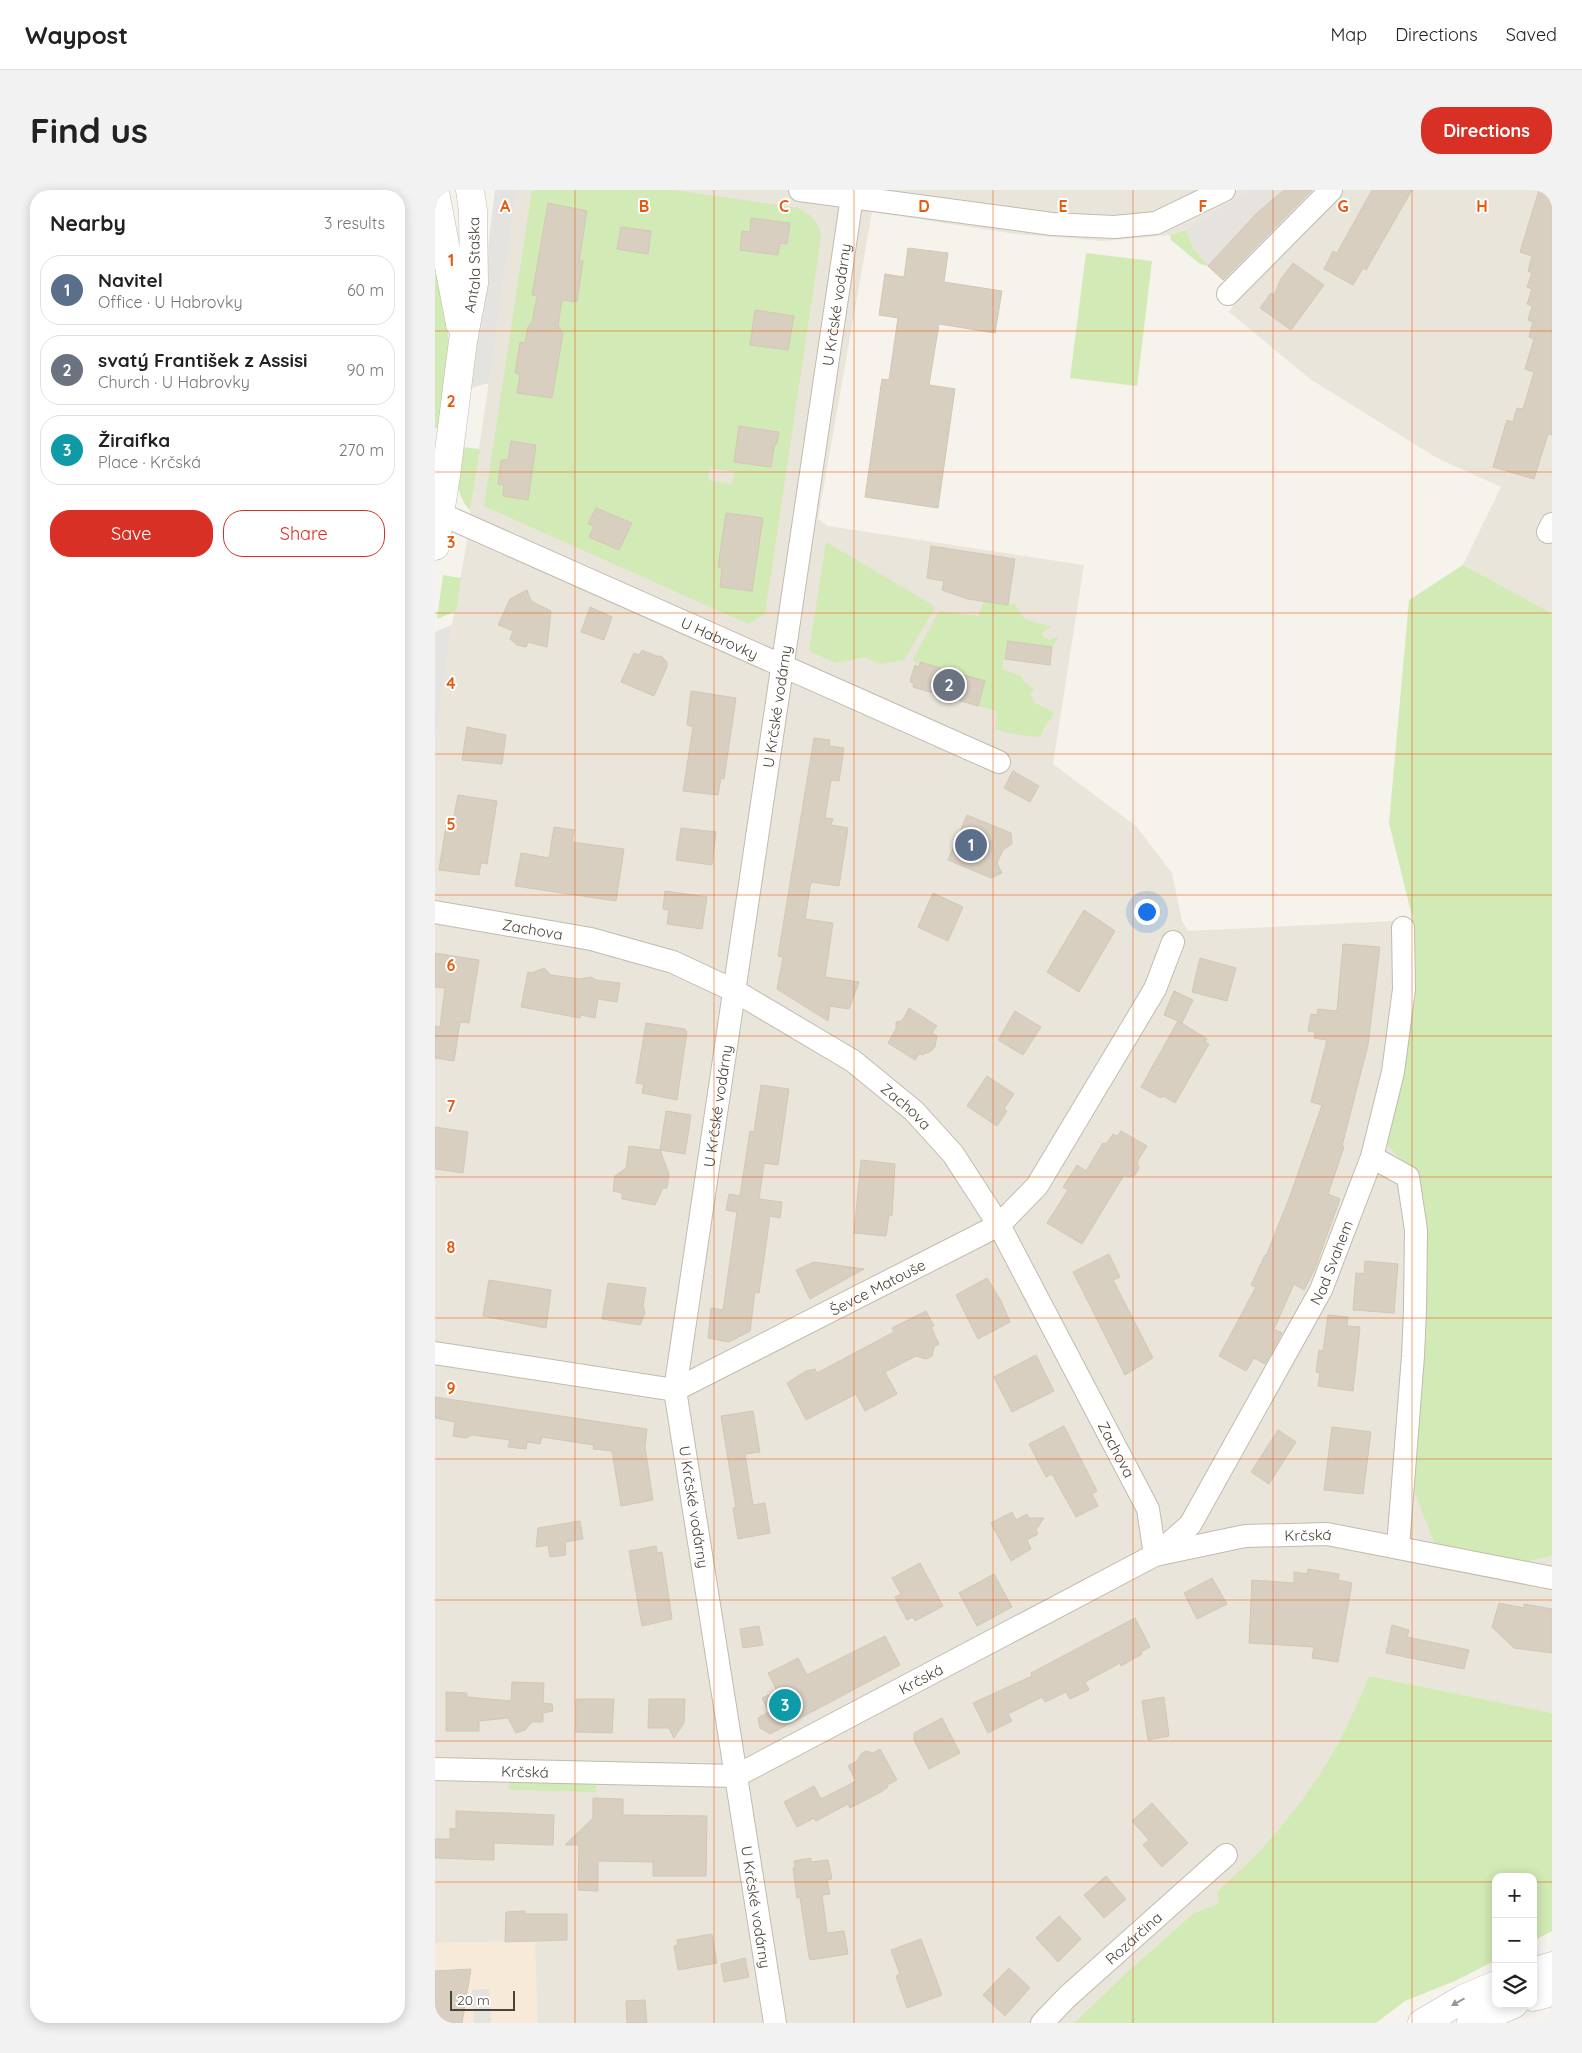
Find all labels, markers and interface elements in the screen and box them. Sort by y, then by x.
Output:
text: Waypost [25,20,128,50]
text: Map [1330,23,1367,46]
text: Directions [1395,23,1478,46]
text: Saved [1506,23,1557,46]
button: Directions [1421,107,1552,154]
text: Find us [30,108,148,152]
text: A [500,196,511,216]
text: B [639,196,649,216]
text: C [779,196,789,216]
text: D [918,196,930,216]
text: E [1058,196,1068,216]
text: F [1199,196,1208,216]
text: G [1337,196,1349,216]
text: H [1476,196,1488,216]
text: Nearby [50,210,126,236]
text: 3 results [324,213,385,233]
street label: Antala Staška [459,217,484,314]
street label: U Krčské vodárny [818,242,854,367]
text: 1 [448,250,454,270]
text: Navitel [98,268,163,292]
text: 1 [64,280,70,300]
text: 60 m [347,280,384,300]
text: Office · U Habrovky [98,292,243,312]
text: svatý František z Assisi [98,348,308,372]
text: 2 [62,360,72,380]
text: 90 m [347,360,384,380]
text: Church · U Habrovky [98,372,250,392]
text: 2 [446,391,456,411]
text: Žiraifka [98,428,170,452]
text: 3 [63,440,71,460]
text: 270 m [339,440,384,460]
text: Place · Krčská [98,452,201,472]
button: Save [50,510,213,557]
button: Share [223,510,385,557]
text: 3 [447,532,455,552]
street label: U Habrovky [678,612,761,663]
street label: U Krčské vodárny [758,644,795,769]
pin: 2 [933,666,965,704]
text: 4 [446,673,456,693]
text: 5 [446,814,456,834]
pin: 1 [955,826,987,864]
your location [1134,899,1160,925]
street label: Zachova [501,914,564,943]
text: 6 [447,955,456,975]
street label: U Krčské vodárny [699,1043,736,1169]
street label: Zachova [877,1079,936,1133]
text: 7 [447,1096,456,1116]
street label: Nad Svahem [1305,1217,1356,1308]
text: 8 [447,1237,456,1257]
street label: Ševce Matouše [826,1255,928,1319]
text: 9 [446,1378,456,1398]
street label: Zachova [1094,1418,1139,1481]
street label: U Krčské vodárny [675,1444,713,1570]
street label: Krčská [1284,1524,1334,1545]
street label: Krčská [895,1659,946,1698]
pin: 3 [769,1686,801,1724]
street label: Krčská [501,1761,549,1781]
street label: U Krčské vodárny [737,1844,775,1970]
map controls [1492,1873,1537,2008]
button: + [1492,1873,1537,1918]
street label: Rozárčina [1101,1907,1166,1968]
button: − [1492,1918,1537,1963]
button: layers [1492,1963,1537,2008]
scale bar [450,1988,515,2011]
text: 20 m [457,1991,490,2009]
one-way arrow [1451,1998,1465,2007]

